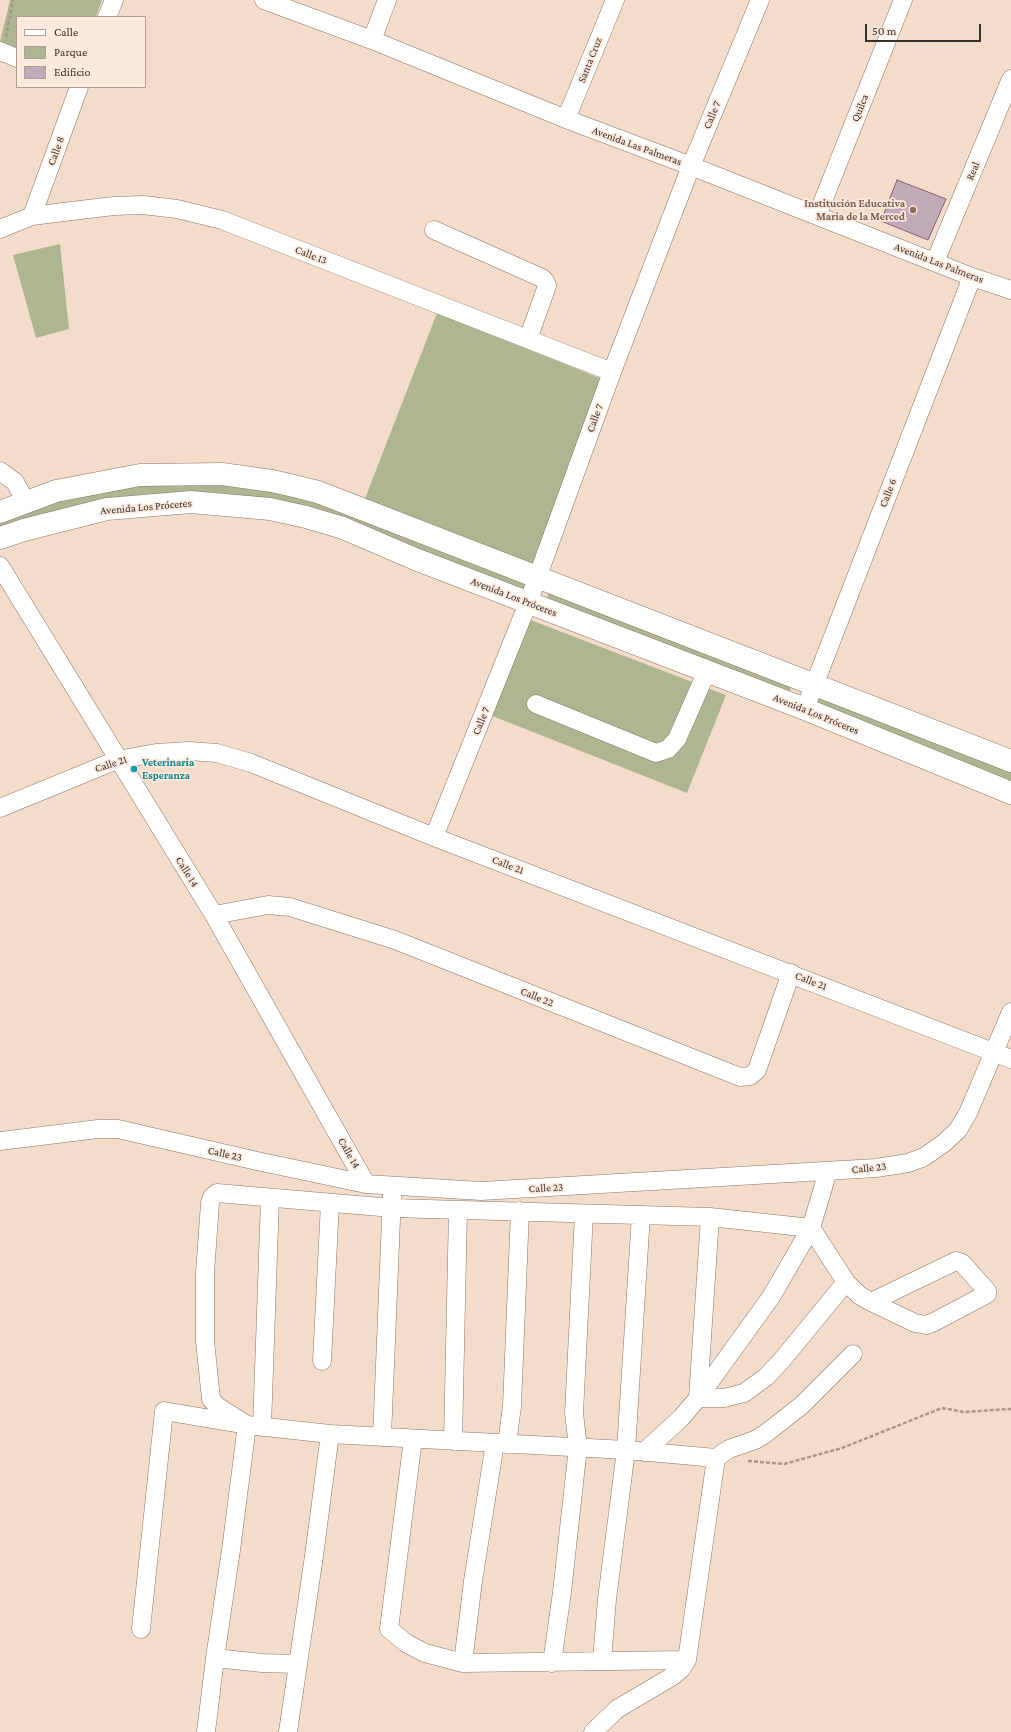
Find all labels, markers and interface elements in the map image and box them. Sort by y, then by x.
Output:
legend [16,16,146,88]
scale bar [867,16,983,42]
text: 50 m [872,24,896,38]
text: Calle [54,25,78,39]
street label: Santa Cruz [575,35,605,85]
text: Parque [54,45,87,59]
text: Edificio [54,65,90,79]
street label: Quilca [849,92,871,124]
street label: Calle 7 [700,99,724,131]
street label: Avenida Las Palmeras [590,124,684,168]
street label: Calle 8 [45,135,67,167]
street label: Real [963,160,983,182]
place label: Institución Educativa Maria de la Merced [804,197,905,223]
marker: Institución Educativa Maria de la Merced [908,205,918,215]
street label: Avenida Las Palmeras [892,240,986,286]
street label: Calle 13 [293,243,329,267]
street label: Calle 7 [584,402,606,434]
street label: Calle 6 [877,477,899,509]
street label: Avenida Los Próceres [100,496,192,518]
street label: Avenida Los Próceres [469,574,559,620]
street label: Avenida Los Próceres [771,691,861,737]
street label: Calle 7 [469,705,493,737]
street label: Calle 21 [93,753,129,775]
place label: Veterinaria Esperanza [142,756,194,782]
marker: Veterinaria Esperanza [129,764,139,774]
street label: Calle 21 [490,853,526,877]
street label: Calle 14 [173,854,201,890]
street label: Calle 21 [793,969,829,993]
street label: Calle 22 [518,984,556,1010]
street label: Calle 14 [335,1135,363,1171]
street label: Calle 23 [207,1144,243,1164]
street label: Calle 23 [851,1160,887,1176]
street label: Calle 23 [528,1181,564,1195]

